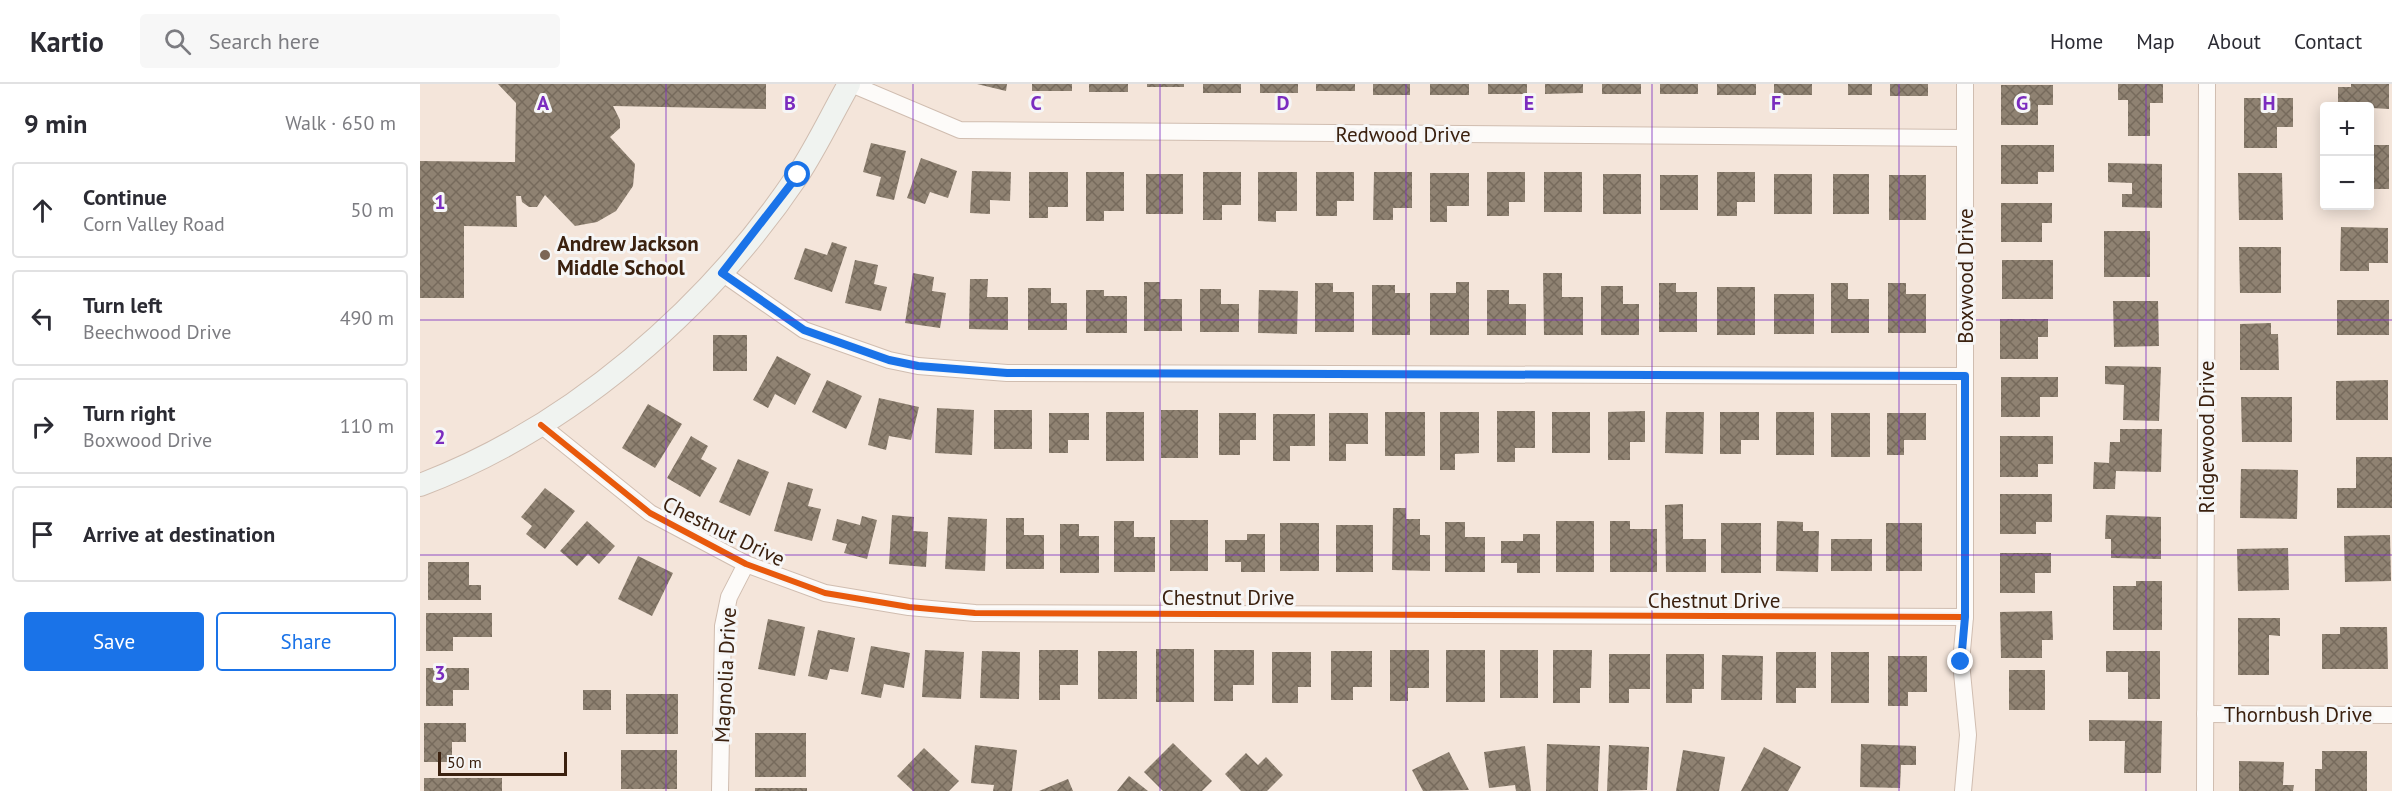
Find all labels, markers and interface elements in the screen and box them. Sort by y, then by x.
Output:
search box [140,14,560,68]
text: Kartio [30,23,104,60]
icon: search [161,25,194,58]
text: Search here [209,27,320,55]
text: Home [2050,28,2103,55]
text: Map [2136,28,2175,55]
text: About [2208,28,2261,55]
text: Contact [2294,28,2362,55]
text: A [537,90,550,116]
text: B [784,90,796,116]
text: C [1030,90,1042,116]
text: D [1277,90,1290,116]
text: E [1524,90,1534,116]
text: F [1771,90,1781,116]
text: G [2016,90,2028,116]
text: H [2262,90,2276,116]
map controls [2320,102,2374,210]
button: + [2320,102,2374,156]
text: 9 min [24,107,87,140]
text: Walk · 650 m [285,110,396,136]
street label: Redwood Drive [1335,121,1471,148]
button: − [2320,156,2374,210]
route start [784,161,810,187]
text: Continue [83,183,167,211]
text: 1 [434,189,446,215]
icon: ahead [26,194,59,227]
text: 50 m [351,197,394,223]
street label: Boxwood Drive [1952,208,1979,344]
text: Corn Valley Road [83,211,225,237]
place label: Andrew Jackson Middle School [557,230,699,281]
marker: Andrew Jackson Middle School [538,248,552,262]
text: Turn left [83,291,163,319]
icon: left [26,302,59,335]
text: 490 m [340,305,394,331]
text: Beechwood Drive [83,319,231,345]
street label: Ridgewood Drive [2193,361,2220,513]
text: Turn right [83,399,175,427]
icon: right [26,410,59,443]
text: 110 m [340,413,394,439]
text: 2 [434,424,446,450]
text: Boxwood Drive [83,427,212,453]
street label: Chestnut Drive [658,490,790,572]
icon: arrive [26,518,59,551]
text: Arrive at destination [83,520,275,548]
street label: Chestnut Drive [1162,584,1294,611]
street label: Chestnut Drive [1648,587,1780,614]
street label: Magnolia Drive [708,606,742,744]
button: Save [24,612,204,671]
button: Share [216,612,396,671]
route end [1947,648,1973,674]
text: 3 [434,660,446,686]
street label: Thornbush Drive [2224,701,2372,728]
scale bar [438,749,567,776]
text: 50 m [447,752,482,772]

